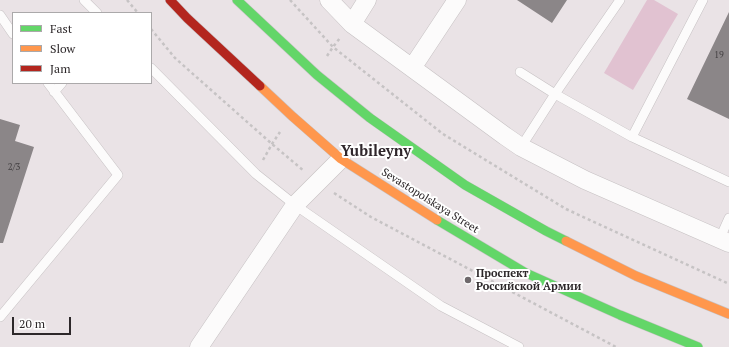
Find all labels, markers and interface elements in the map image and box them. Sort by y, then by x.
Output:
legend [12,12,152,84]
text: Fast [50,21,72,36]
text: Slow [50,41,75,56]
house number: 19 [714,50,724,60]
text: Jam [50,61,71,76]
district label: Yubileyny [341,143,411,161]
house number: 2/3 [8,162,20,172]
street label: Sevastopolskaya Street [379,166,481,236]
place label: Проспект Российской Армии [476,267,581,293]
marker: Проспект Российской Армии [463,275,473,285]
scale bar [14,309,73,335]
text: 20 m [19,316,45,331]

